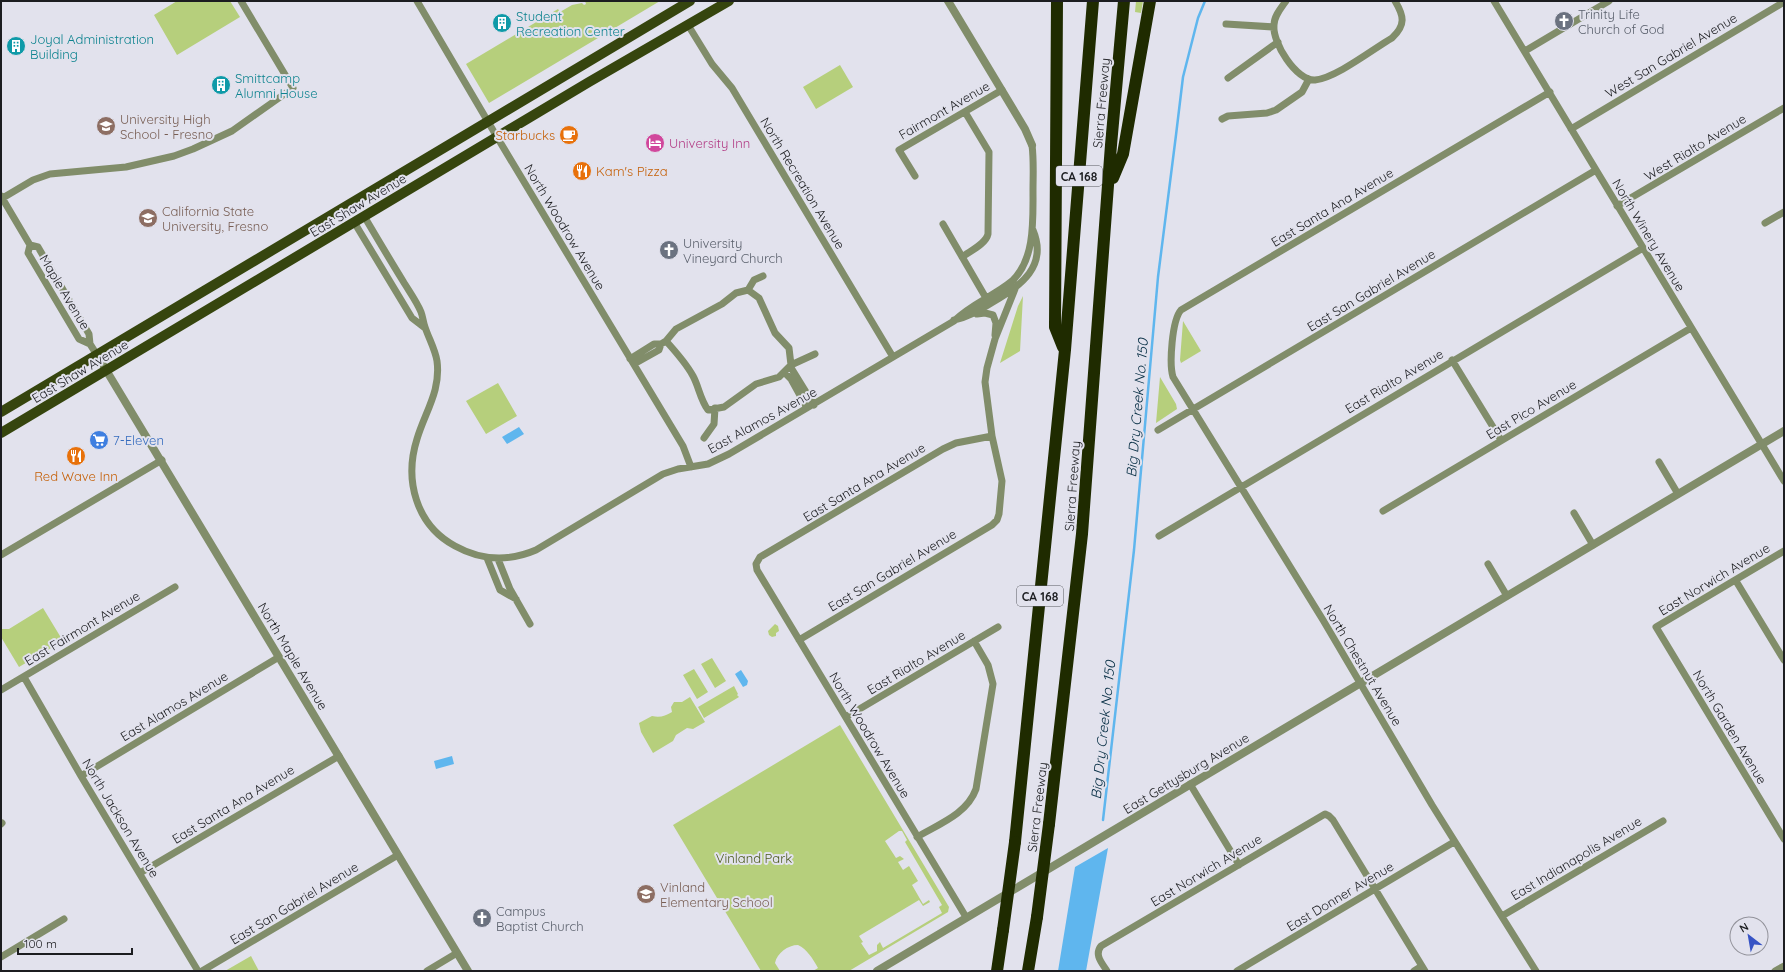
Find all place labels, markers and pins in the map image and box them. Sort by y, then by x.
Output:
place label: Trinity Life Church of God [1578,6,1665,37]
place label: Student Recreation Center [516,8,625,39]
church icon: Trinity Life Church of God [1553,10,1575,32]
building icon: Student Recreation Center [491,12,513,34]
place label: Joyal Administration Building [30,31,154,62]
building icon: Joyal Administration Building [5,35,27,57]
place label: Smittcamp Alumni House [235,70,318,101]
building icon: Smittcamp Alumni House [210,74,232,96]
place label: University High School - Fresno [120,111,213,142]
school or university icon: University High School - Fresno [95,115,117,137]
cafe icon: Starbucks [558,124,580,146]
place label: Starbucks [495,127,555,143]
hotel icon: University Inn [644,132,666,154]
place label: University Inn [669,135,750,151]
restaurant icon: Kam's Pizza [571,160,593,182]
place label: Kam's Pizza [596,163,668,179]
place label: California State University, Fresno [162,203,268,234]
school or university icon: California State University, Fresno [137,207,159,229]
place label: University Vineyard Church [683,235,783,266]
church icon: University Vineyard Church [658,239,680,261]
supermarket icon: 7-Eleven [88,429,110,451]
place label: 7-Eleven [113,432,164,448]
restaurant icon: Red Wave Inn [65,445,87,467]
place label: Red Wave Inn [34,468,118,484]
place label: Vinland Elementary School [660,879,773,910]
school or university icon: Vinland Elementary School [635,883,657,905]
place label: Campus Baptist Church [496,903,584,934]
church icon: Campus Baptist Church [471,907,493,929]

